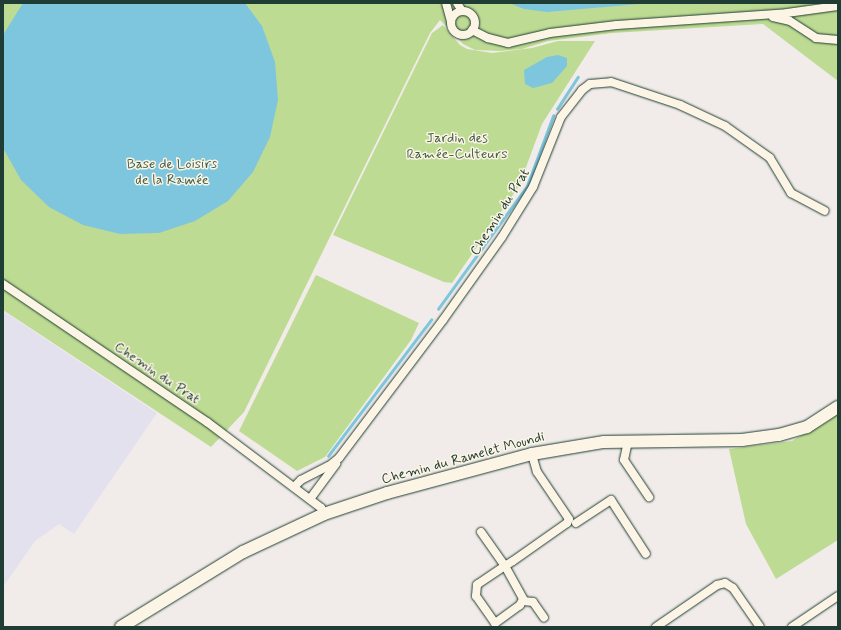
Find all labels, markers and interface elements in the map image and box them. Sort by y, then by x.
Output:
park label: Jardin des Ramée-Culteurs [407,130,507,162]
park label: Base de Loisirs de la Ramée [127,156,217,188]
street label: Chemin du Prat [467,166,533,258]
street label: Chemin du Prat [112,339,202,407]
street label: Chemin du Ramelet Moundi [380,428,546,488]

